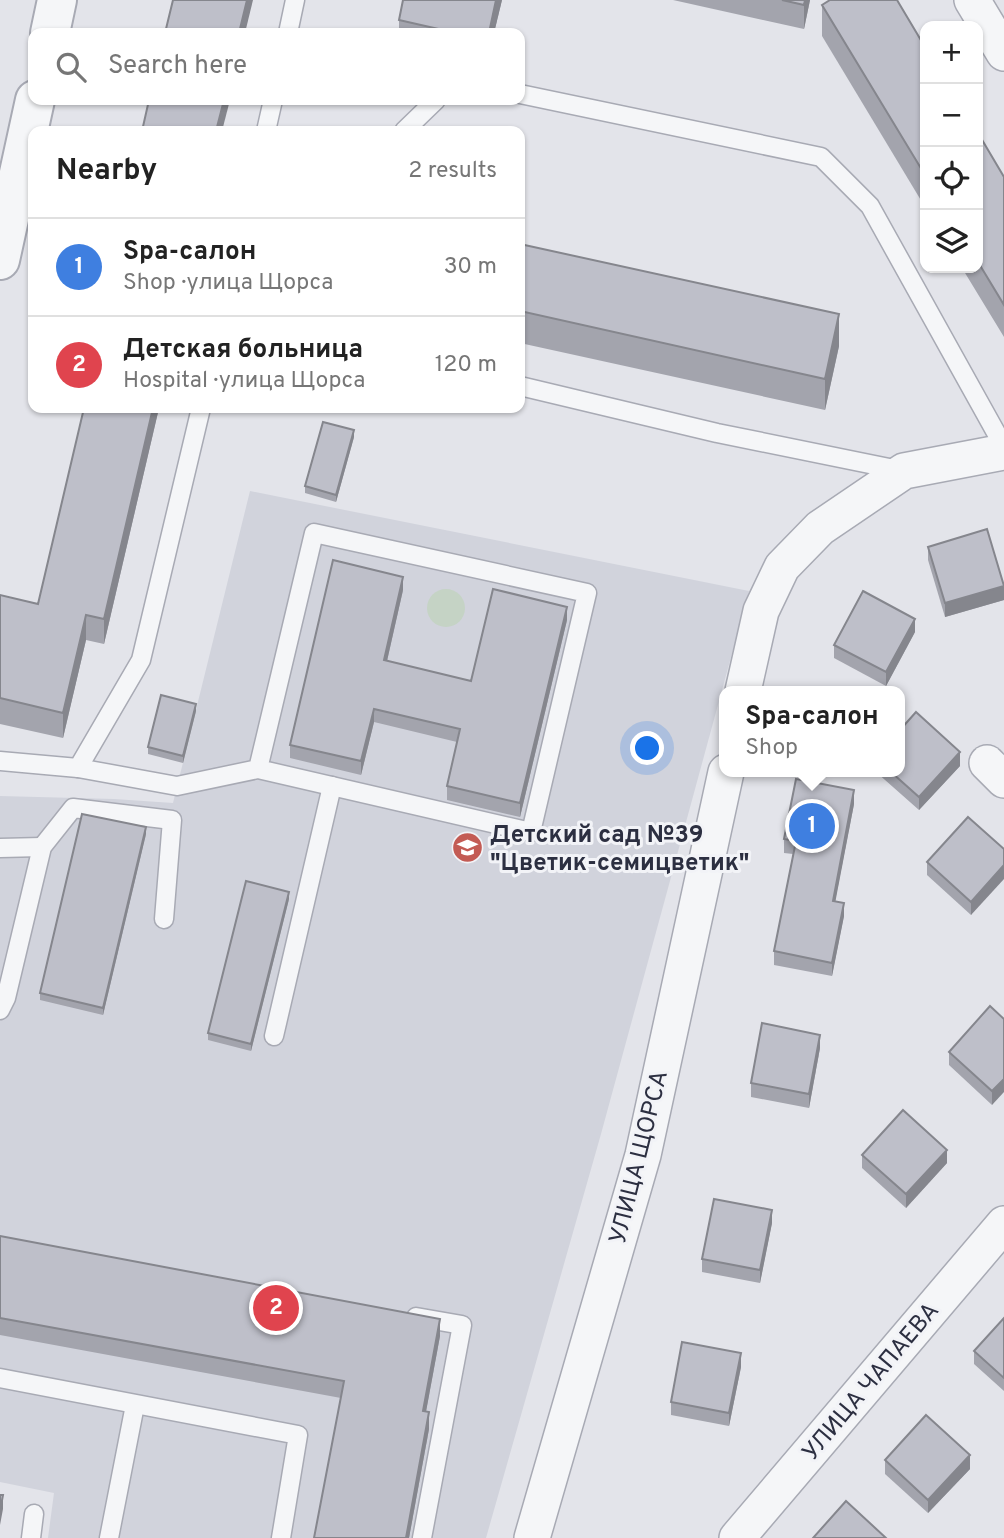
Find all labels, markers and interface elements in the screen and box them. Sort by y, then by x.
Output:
map controls [920,21,983,273]
button: + [920,21,983,84]
search box [28,28,525,105]
icon: search [52,48,90,86]
text: Search here [108,50,247,83]
button: − [920,84,983,147]
button: locate [920,147,983,210]
text: Nearby [56,153,157,190]
text: 2 results [408,157,497,186]
button: layers [920,210,983,273]
text: Spa-салон [123,236,256,269]
text: 1 [74,253,84,282]
text: 30 m [444,253,497,282]
text: Shop · улица Щорса [123,269,333,298]
text: Детская больница [123,334,363,367]
text: 2 [72,351,86,380]
text: 120 m [435,351,497,380]
text: Hospital · улица Щорса [123,367,365,396]
popup [719,686,905,777]
text: Spa-салон [745,701,879,734]
your location [630,731,664,765]
text: Shop [745,734,798,763]
pin: 1 [789,800,835,852]
place label: Детский сад №39 "Цветик-семицветик" [490,821,749,879]
school or university icon: Детский сад №39 "Цветик-семицветик" [450,831,484,865]
street label: УЛИЦА ЩОРСА [604,1068,676,1247]
pin: 2 [253,1282,299,1334]
street label: УЛИЦА ЧАПАЕВА [797,1297,947,1468]

